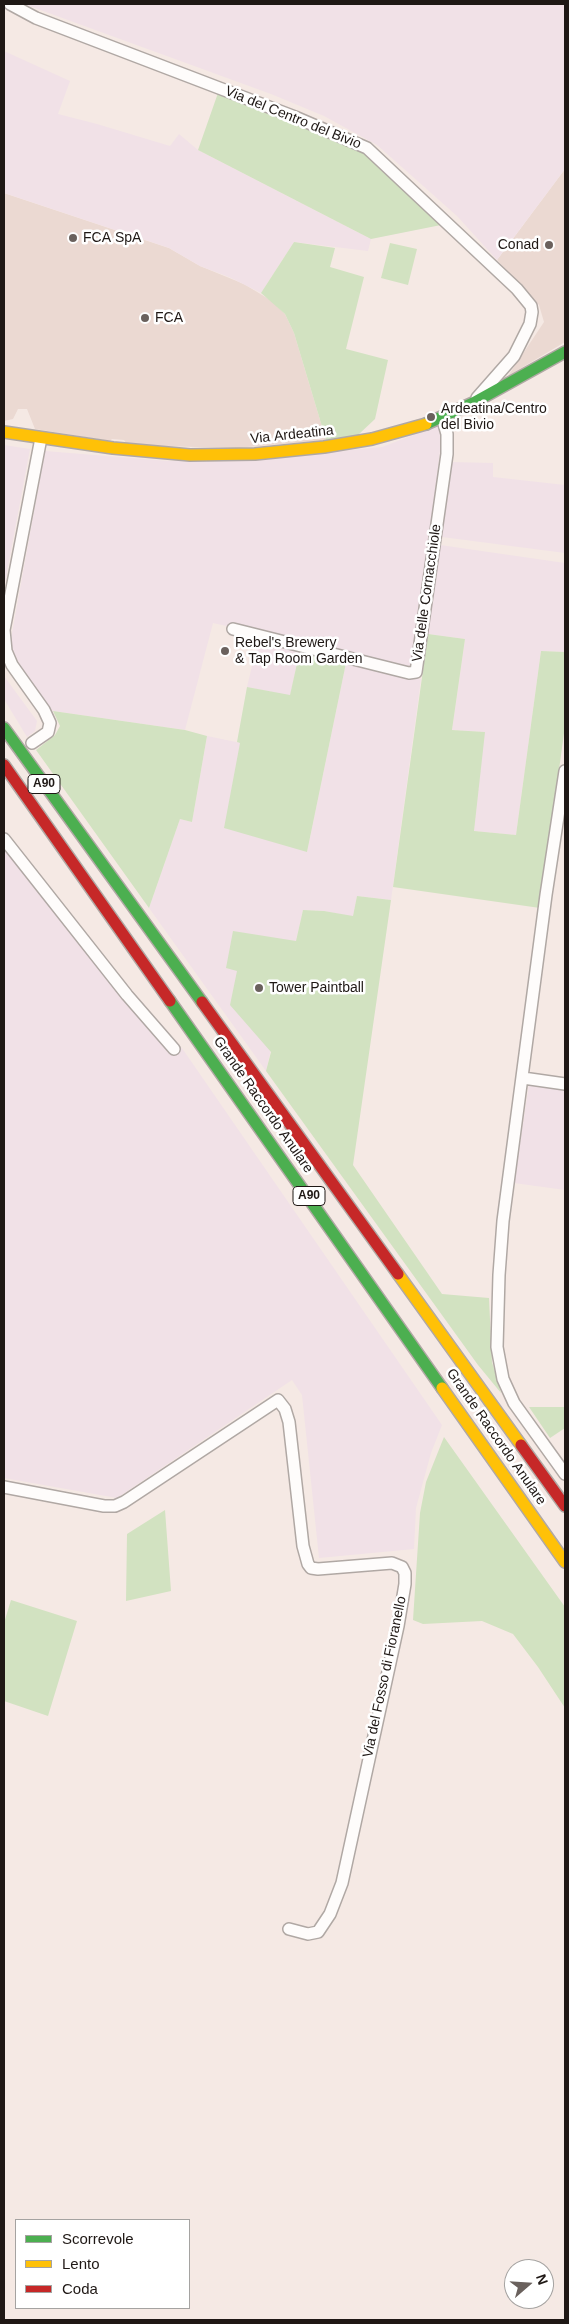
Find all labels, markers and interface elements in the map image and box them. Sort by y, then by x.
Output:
street label: Via del Centro del Bivio [223,83,363,153]
place label: FCA SpA [83,230,141,246]
marker: FCA SpA [67,232,79,244]
place label: Conad [498,237,539,253]
marker: Conad [543,239,555,251]
place label: FCA [155,310,183,326]
marker: FCA [139,312,151,324]
place label: Ardeatina/Centro del Bivio [441,401,547,434]
marker: Ardeatina/Centro del Bivio [425,411,437,423]
street label: Via Ardeatina [249,422,335,448]
street label: Via delle Cornacchiole [409,523,445,663]
place label: Rebel's Brewery & Tap Room Garden [235,635,363,668]
marker: Rebel's Brewery & Tap Room Garden [219,645,231,657]
road number: A90 [28,774,60,794]
place label: Tower Paintball [269,980,364,996]
marker: Tower Paintball [253,982,265,994]
street label: Grande Raccordo Anulare [209,1034,317,1176]
road number: A90 [293,1186,325,1206]
street label: Grande Raccordo Anulare [442,1366,550,1508]
street label: Via del Fosso di Fioranello [360,1595,410,1759]
legend [15,2219,190,2309]
text: Scorrevole [62,2230,134,2247]
text: Lento [62,2255,100,2272]
north arrow [504,2259,554,2309]
text: N [533,2272,551,2287]
text: Coda [62,2280,98,2297]

